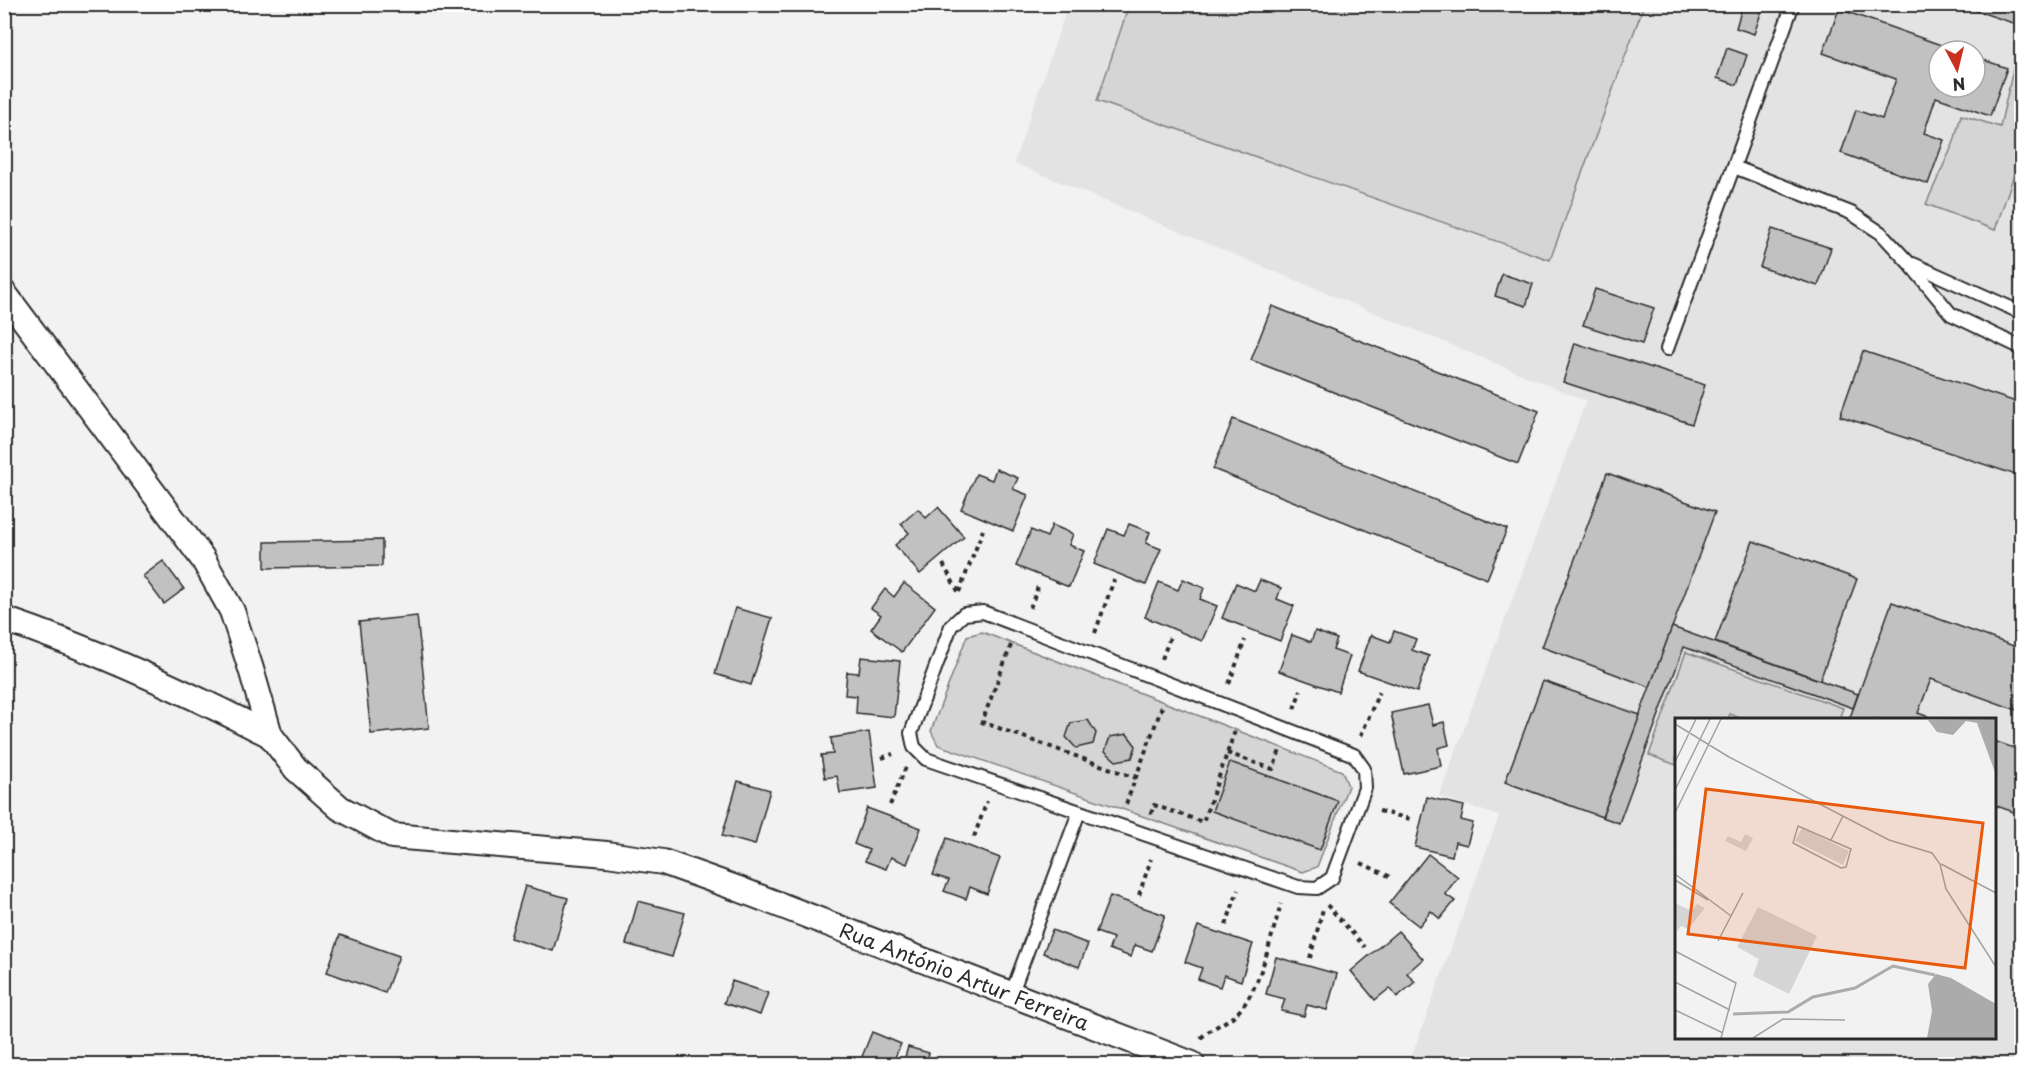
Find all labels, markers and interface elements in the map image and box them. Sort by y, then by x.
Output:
north arrow [1927,39,1987,99]
text: N [1951,72,1967,98]
inset map [1675,718,1996,1039]
street label: Rua António Artur Ferreira [835,915,1094,1038]

